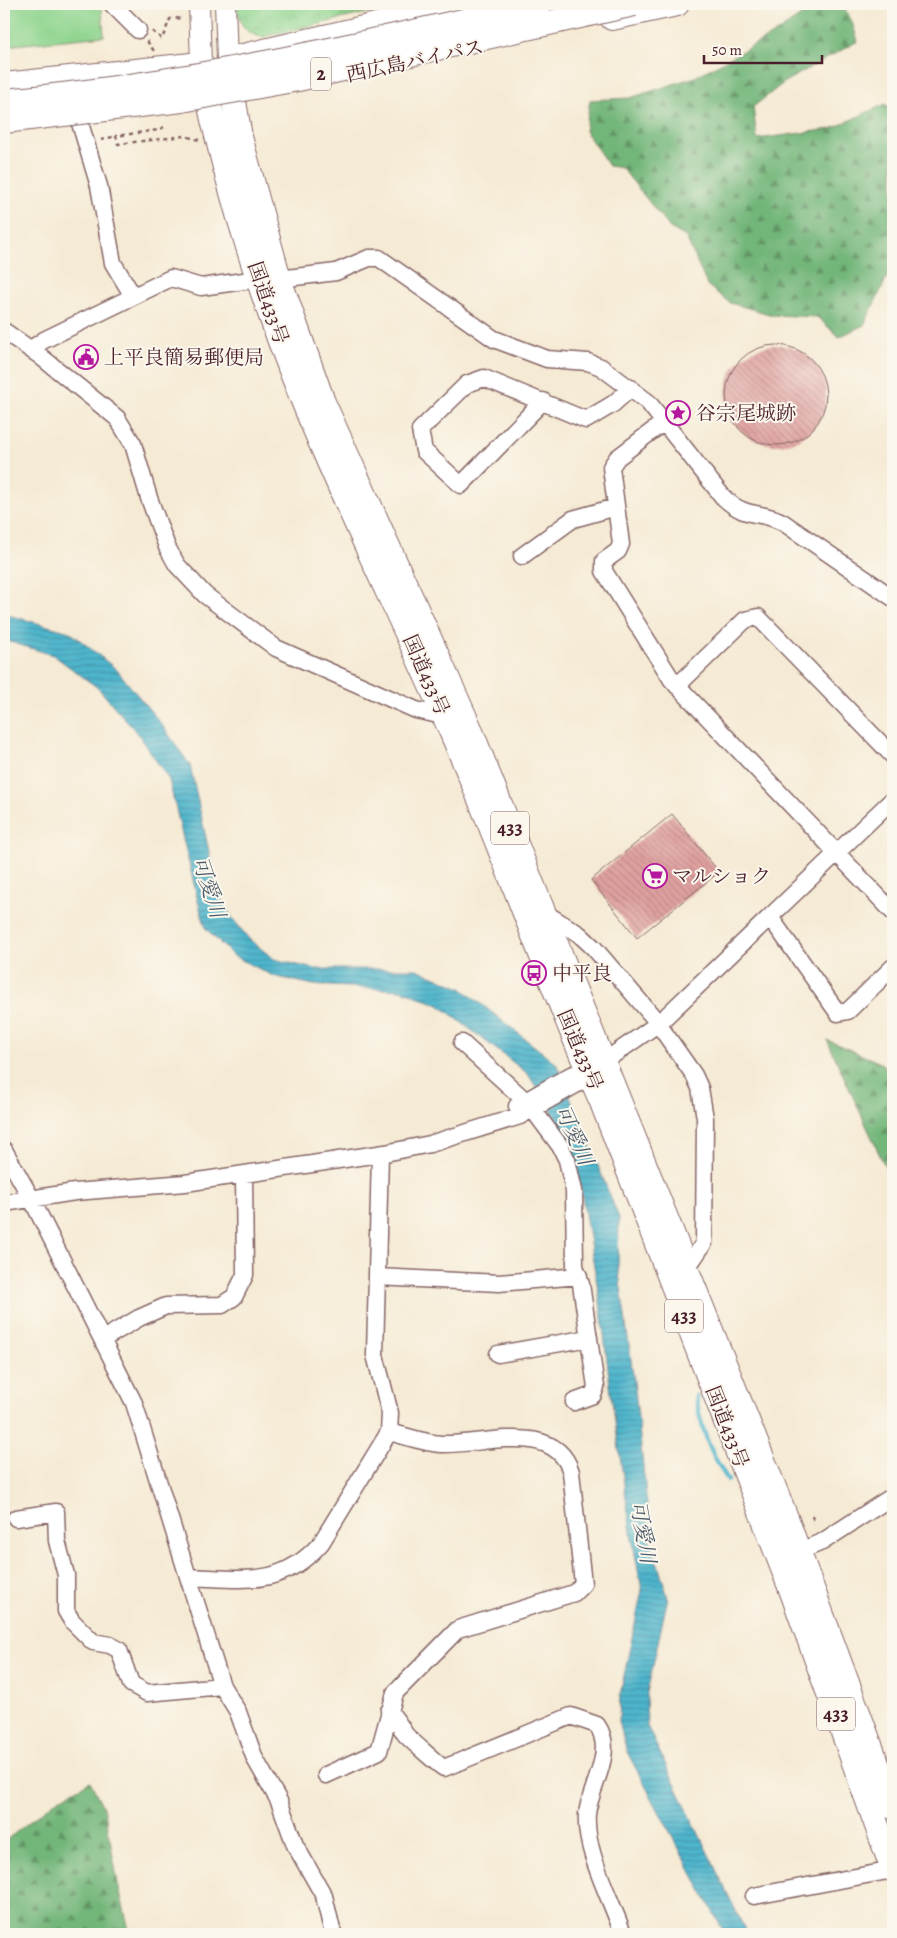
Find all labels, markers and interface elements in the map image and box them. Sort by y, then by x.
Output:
scale bar [704,32,822,64]
street label: 西広島バイパス [344,33,486,89]
text: 50 m [712,40,742,60]
road number: 2 [311,58,331,90]
street label: 国道433号 [241,258,295,348]
public building icon: 上平良簡易郵便局 [73,344,99,370]
place label: 上平良簡易郵便局 [104,344,264,371]
place icon: 谷宗尾城跡 [665,400,691,426]
place label: 谷宗尾城跡 [696,400,796,427]
street label: 国道433号 [396,630,456,720]
road number: 433 [491,811,529,844]
water label: 可愛川 [186,853,233,923]
supermarket icon: マルショク [642,863,668,889]
place label: マルショク [672,863,771,890]
bus stop icon: 中平良 [521,960,547,986]
place label: 中平良 [552,960,612,987]
street label: 国道433号 [551,1005,609,1095]
water label: 可愛川 [548,1101,600,1171]
road number: 433 [665,1300,703,1332]
street label: 国道433号 [699,1382,755,1472]
water label: 可愛川 [624,1499,663,1567]
road number: 433 [817,1698,855,1730]

